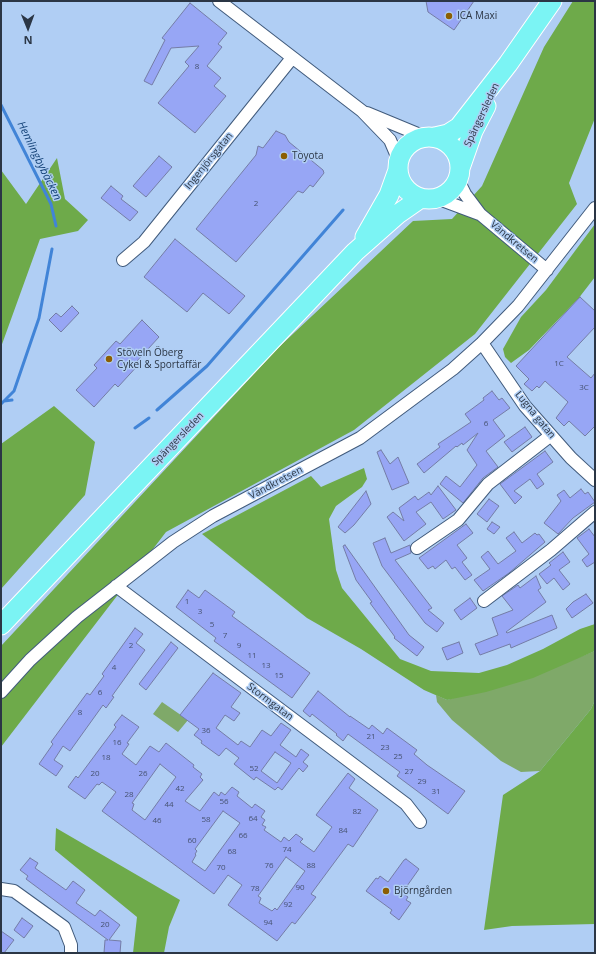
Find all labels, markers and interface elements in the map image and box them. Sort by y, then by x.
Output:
north arrow [8,8,48,48]
place label: ICA Maxi [457,10,497,22]
marker: ICA Maxi [444,11,454,21]
text: N [24,33,33,48]
house number: 8 [195,62,199,72]
street label: Spängersleden [462,81,502,149]
water label: Hemlingbybäcken [14,119,64,203]
street label: Ingenjörsgatan [182,130,236,192]
place label: Toyota [292,150,324,162]
marker: Toyota [279,151,289,161]
house number: 2 [254,199,258,209]
street label: Vändkretsen [488,219,540,265]
place label: Stöveln Öberg Cykel & Sportaffär [117,347,201,370]
marker: Stöveln Öberg Cykel & Sportaffär [104,354,114,364]
house number: 1C [554,359,564,369]
house number: 3C [579,383,589,393]
street label: Lugna gatan [512,389,558,441]
street label: Spängersleden [150,410,206,468]
house number: 6 [484,419,488,429]
street label: Vändkretsen [247,464,305,502]
house number: 1 [185,597,189,607]
house number: 3 [198,607,202,617]
house number: 5 [210,620,214,630]
house number: 7 [223,631,227,641]
house number: 2 [129,641,133,651]
house number: 9 [237,641,241,651]
house number: 11 [247,651,257,661]
house number: 13 [261,661,271,671]
house number: 4 [112,663,116,673]
house number: 15 [274,671,284,681]
street label: Stormgatan [245,681,295,723]
house number: 6 [98,688,102,698]
house number: 8 [78,708,82,718]
house number: 36 [201,726,211,736]
house number: 21 [366,732,376,742]
house number: 16 [112,738,122,748]
house number: 23 [380,743,390,753]
house number: 25 [393,752,403,762]
house number: 18 [101,753,111,763]
house number: 52 [249,764,259,774]
house number: 27 [404,767,414,777]
house number: 20 [90,769,100,779]
house number: 26 [138,769,148,779]
house number: 29 [417,777,427,787]
house number: 42 [175,784,185,794]
house number: 31 [431,787,441,797]
house number: 28 [124,790,134,800]
house number: 56 [219,797,229,807]
house number: 44 [164,800,174,810]
house number: 82 [352,807,362,817]
house number: 64 [248,814,258,824]
house number: 58 [201,815,211,825]
house number: 46 [152,816,162,826]
house number: 84 [338,826,348,836]
house number: 66 [238,831,248,841]
house number: 60 [187,836,197,846]
house number: 74 [282,845,292,855]
house number: 68 [227,847,237,857]
house number: 76 [264,861,274,871]
house number: 88 [306,861,316,871]
house number: 70 [216,863,226,873]
house number: 90 [295,883,305,893]
house number: 78 [250,884,260,894]
place label: Björngården [394,885,452,897]
marker: Björngården [381,886,391,896]
house number: 92 [283,900,293,910]
house number: 94 [263,918,273,928]
house number: 20 [100,920,110,930]

